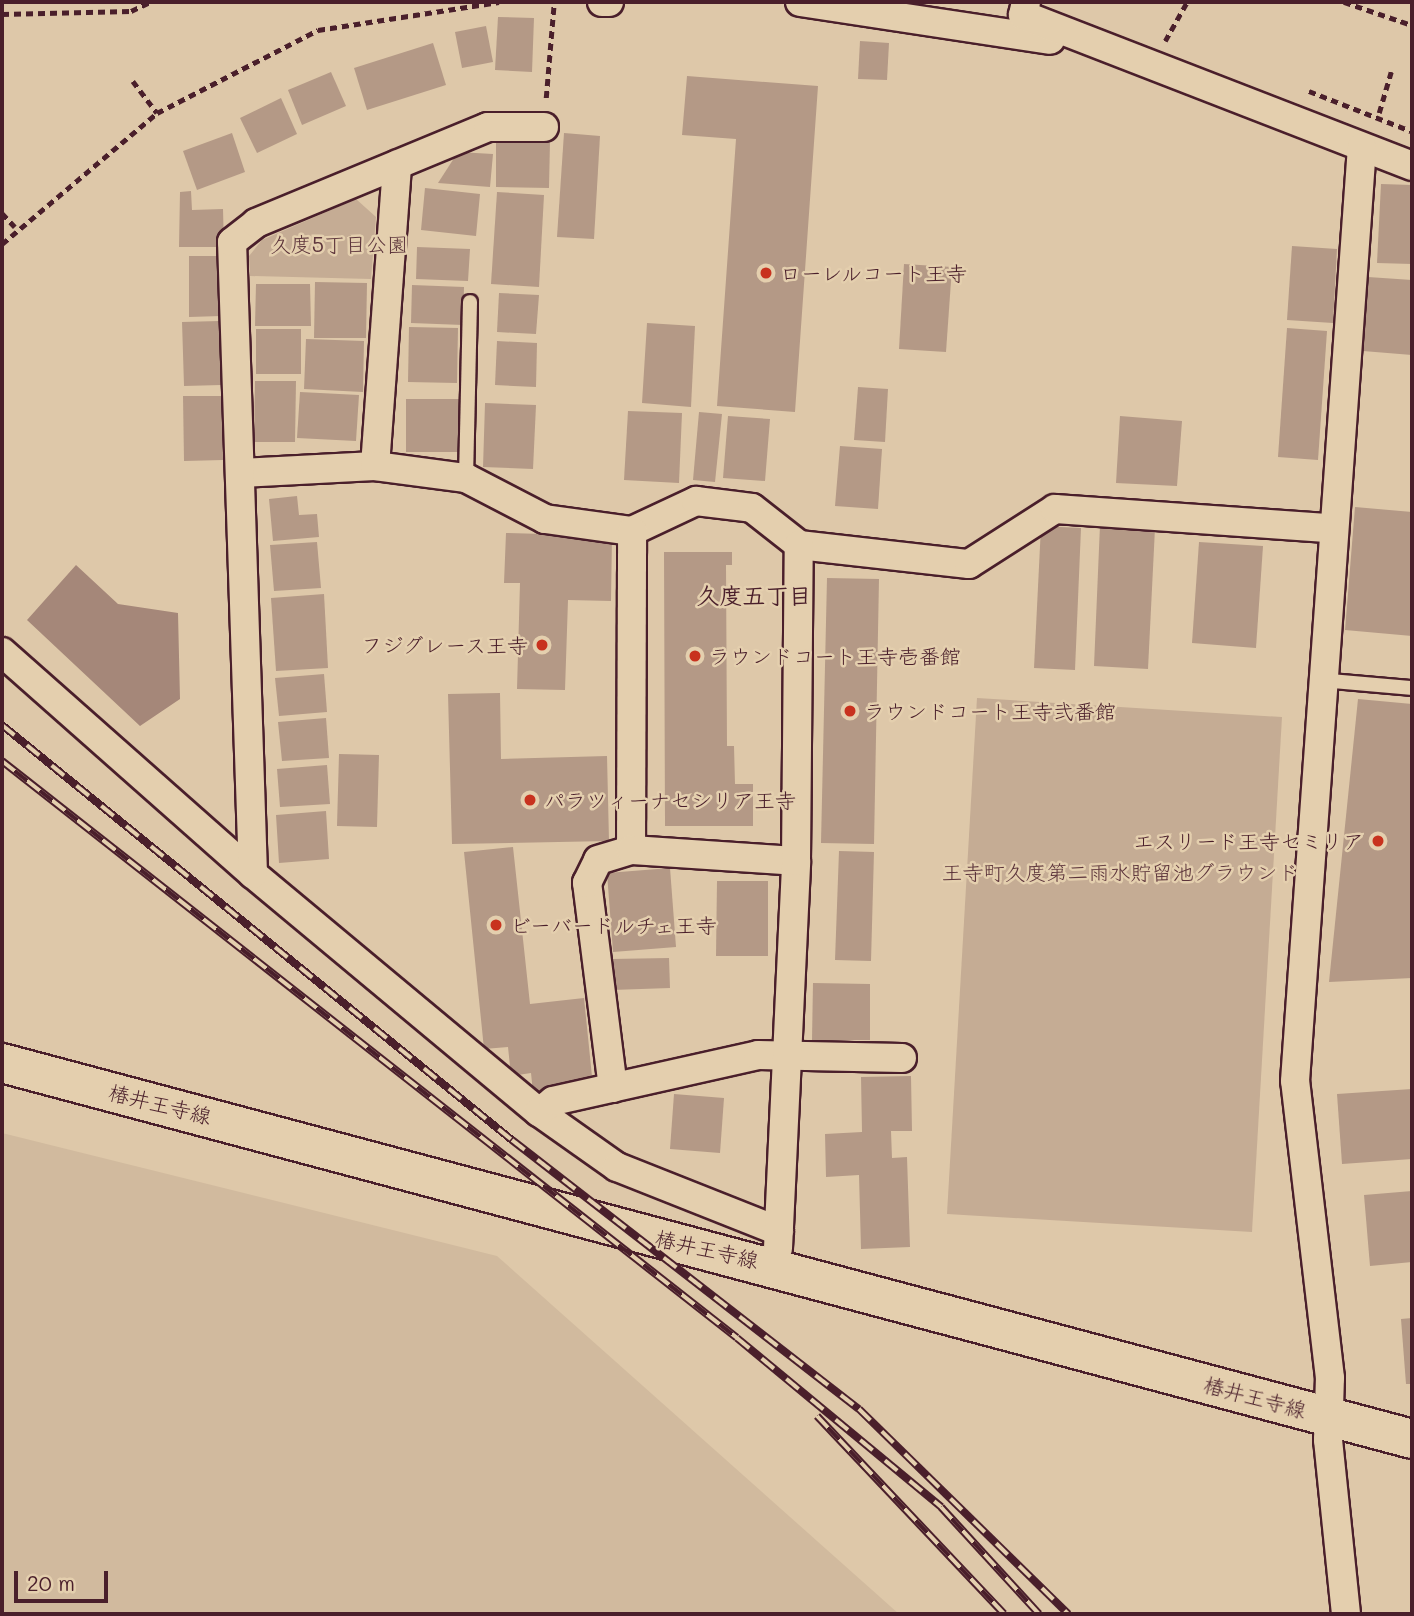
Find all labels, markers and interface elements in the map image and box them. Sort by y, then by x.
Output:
park label: 久度5丁目公園 [270,231,408,257]
place label: ローレルコート王寺 [780,260,969,286]
marker: ローレルコート王寺 [758,265,774,281]
district label: 久度五丁目 [697,581,811,609]
place label: フジグレース王寺 [359,632,528,658]
marker: フジグレース王寺 [534,637,550,653]
place label: ラウンドコート王寺壱番館 [709,643,961,669]
marker: ラウンドコート王寺壱番館 [687,648,703,664]
place label: ラウンドコート王寺弐番館 [864,698,1116,724]
marker: ラウンドコート王寺弐番館 [842,703,858,719]
place label: パラツィーナセシリア王寺 [544,787,796,813]
marker: パラツィーナセシリア王寺 [522,792,538,808]
place label: エスリード王寺セミリア [1133,828,1364,854]
marker: エスリード王寺セミリア [1370,833,1386,849]
park label: 王寺町久度第二雨水貯留池グラウンド [942,859,1298,885]
place label: ビーバードルチェ王寺 [510,912,719,938]
marker: ビーバードルチェ王寺 [488,917,504,933]
street label: 椿井王寺線 [106,1079,214,1129]
street label: 椿井王寺線 [653,1225,761,1273]
street label: 椿井王寺線 [1201,1371,1309,1423]
scale bar [18,1556,112,1600]
text: 20 m [27,1569,75,1596]

